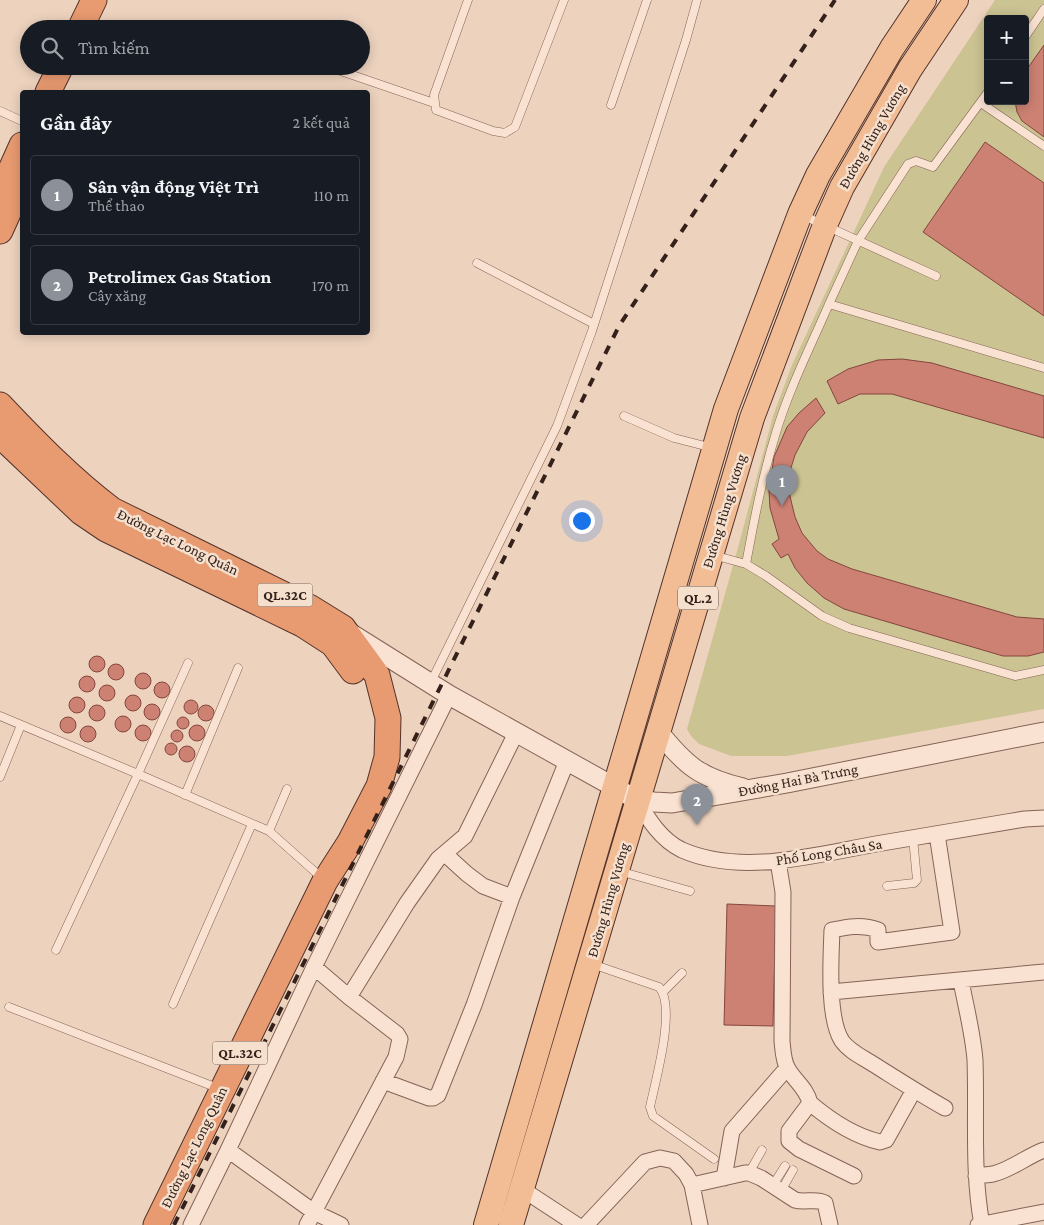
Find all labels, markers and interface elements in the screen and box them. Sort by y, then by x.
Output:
map controls [984,15,1029,105]
button: + [984,15,1029,60]
search box [20,20,370,75]
icon: search [38,34,66,62]
text: Tìm kiếm [78,37,150,58]
button: − [984,60,1029,105]
street label: Đường Hùng Vương [835,81,909,192]
text: Gần đây [40,111,112,135]
text: 2 kết quả [292,114,350,131]
text: Sân vận động Việt Trì [88,176,259,197]
text: 1 [54,187,60,204]
text: 110 m [313,187,349,204]
text: Thể thao [88,197,145,214]
text: Petrolimex Gas Station [88,266,271,287]
text: 2 [53,277,61,294]
text: 170 m [312,277,349,294]
text: Cây xăng [88,287,146,304]
street label: Đường Hùng Vương [699,452,750,570]
pin: 1 [766,465,798,506]
street label: Đường Lạc Long Quân [114,506,241,579]
your location [569,508,595,534]
road number: QL.32C [258,584,312,606]
road number: QL.2 [678,586,718,610]
street label: Đường Hai Bà Trưng [737,761,859,800]
pin: 2 [681,784,713,825]
street label: Phố Long Châu Sa [775,835,884,869]
street label: Đường Hùng Vương [584,841,633,959]
road number: QL.32C [212,1042,268,1064]
street label: Đường Lạc Long Quân [158,1084,231,1211]

